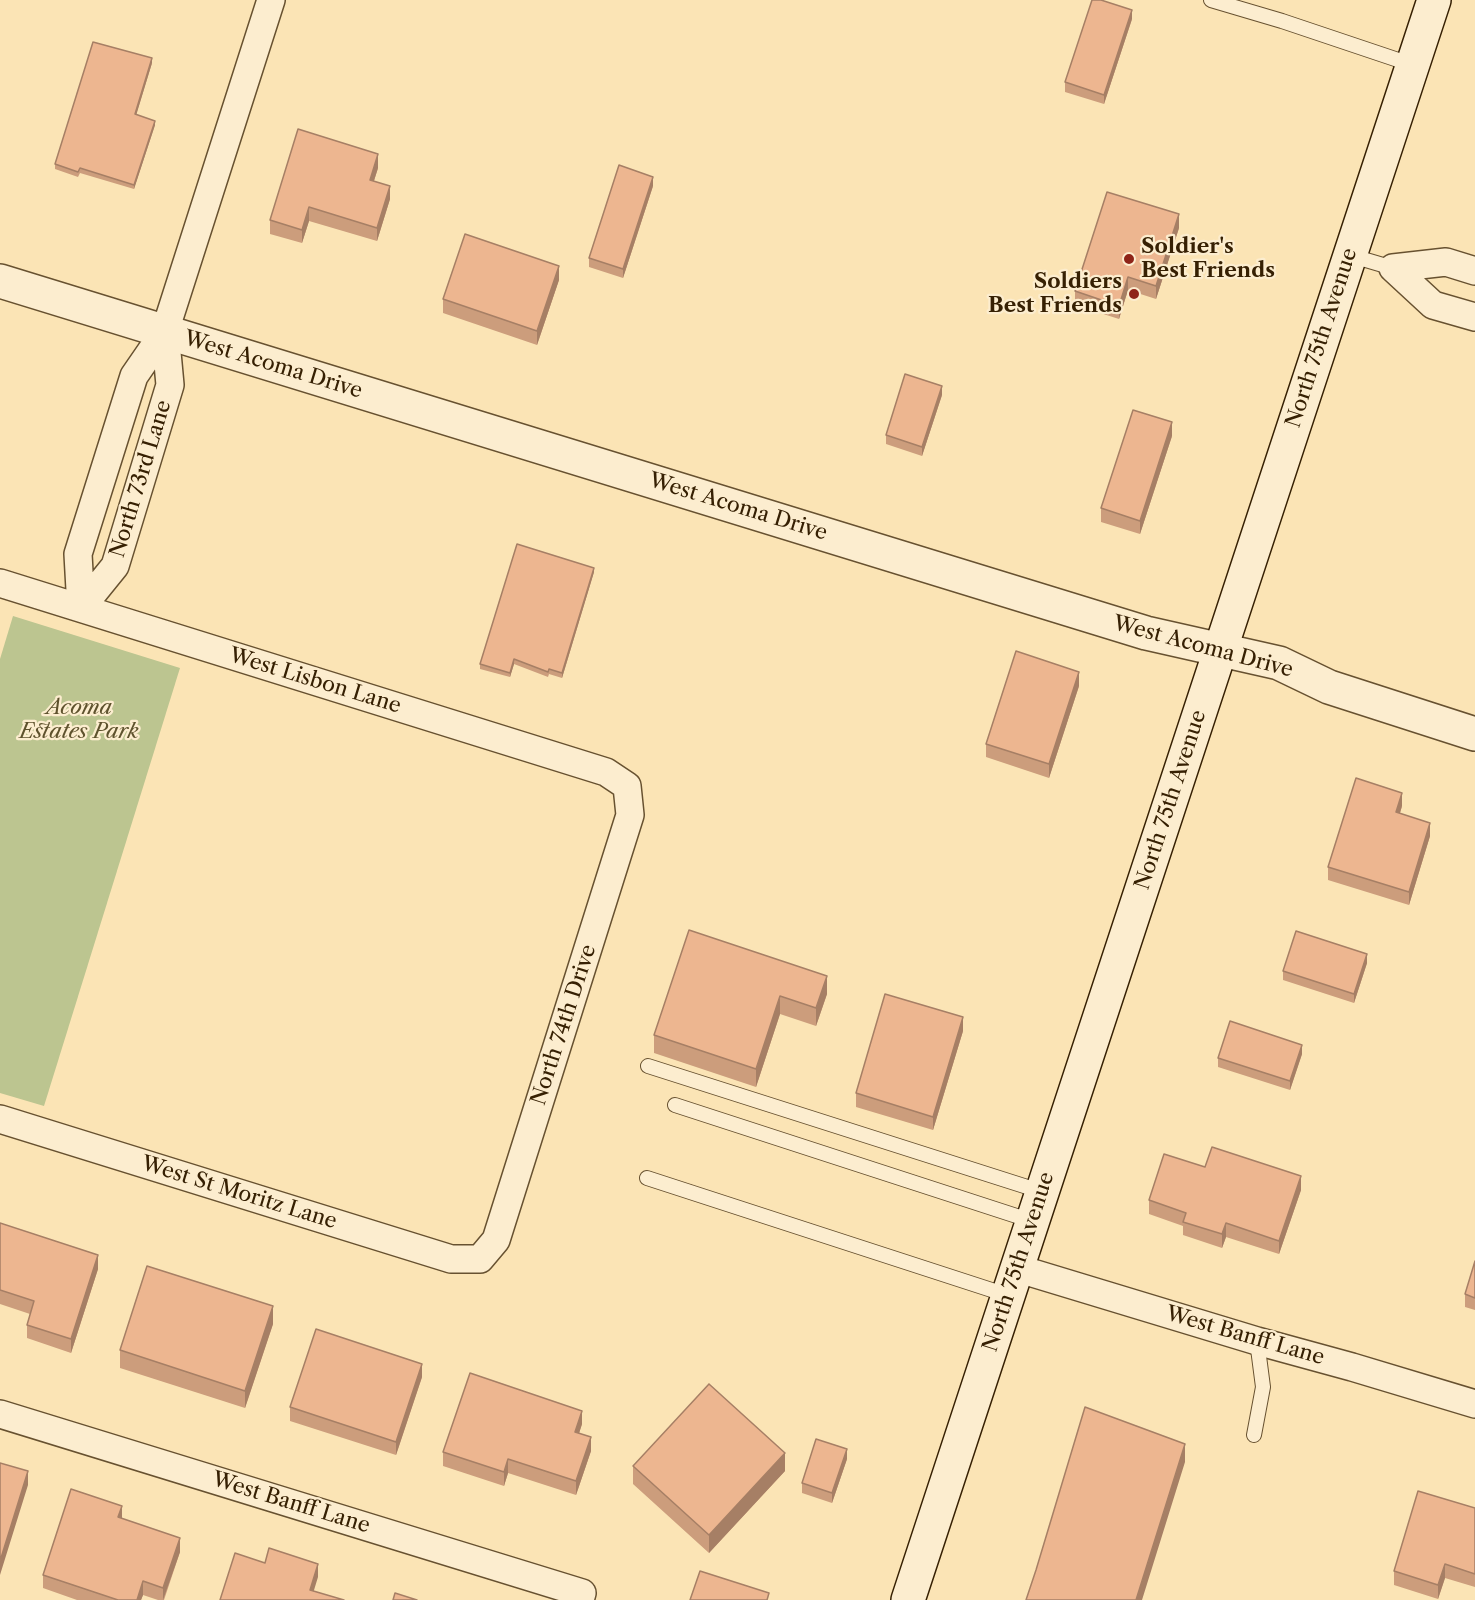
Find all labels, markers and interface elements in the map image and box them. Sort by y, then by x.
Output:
place label: Soldier's Best Friends [1141,234,1275,284]
street label: North 75th Avenue [1281,245,1363,431]
marker: Soldier's Best Friends [1122,252,1136,266]
place label: Soldiers Best Friends [988,269,1122,319]
marker: Soldiers Best Friends [1127,287,1141,301]
street label: West Acoma Drive [181,326,365,404]
street label: North 73rd Lane [105,397,177,561]
street label: West Acoma Drive [646,468,830,546]
street label: West Acoma Drive [1110,611,1296,683]
street label: West Lisbon Lane [226,643,404,719]
park label: Acoma Estates Park [19,695,139,745]
street label: North 75th Avenue [1130,707,1212,893]
street label: North 74th Drive [526,942,602,1108]
street label: West St Moritz Lane [138,1151,340,1235]
street label: North 75th Avenue [978,1169,1060,1355]
street label: West Banff Lane [1163,1301,1327,1371]
street label: West Banff Lane [209,1467,373,1539]

